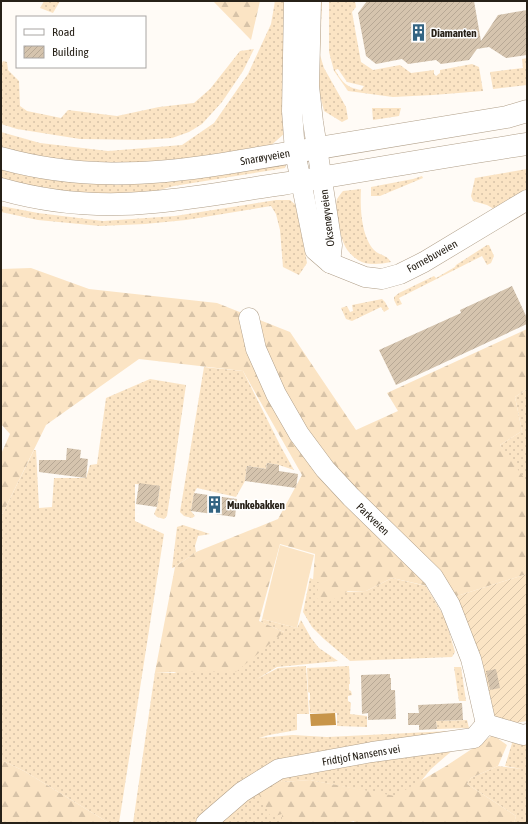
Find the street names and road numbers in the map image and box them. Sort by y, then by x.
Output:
street label: Snarøyveien [239,147,291,167]
street label: Oksenøyveien [318,189,336,247]
street label: Fornebuveien [405,237,459,275]
street label: Parkveien [354,501,392,537]
street label: Fridtjof Nansens vei [321,742,401,768]

